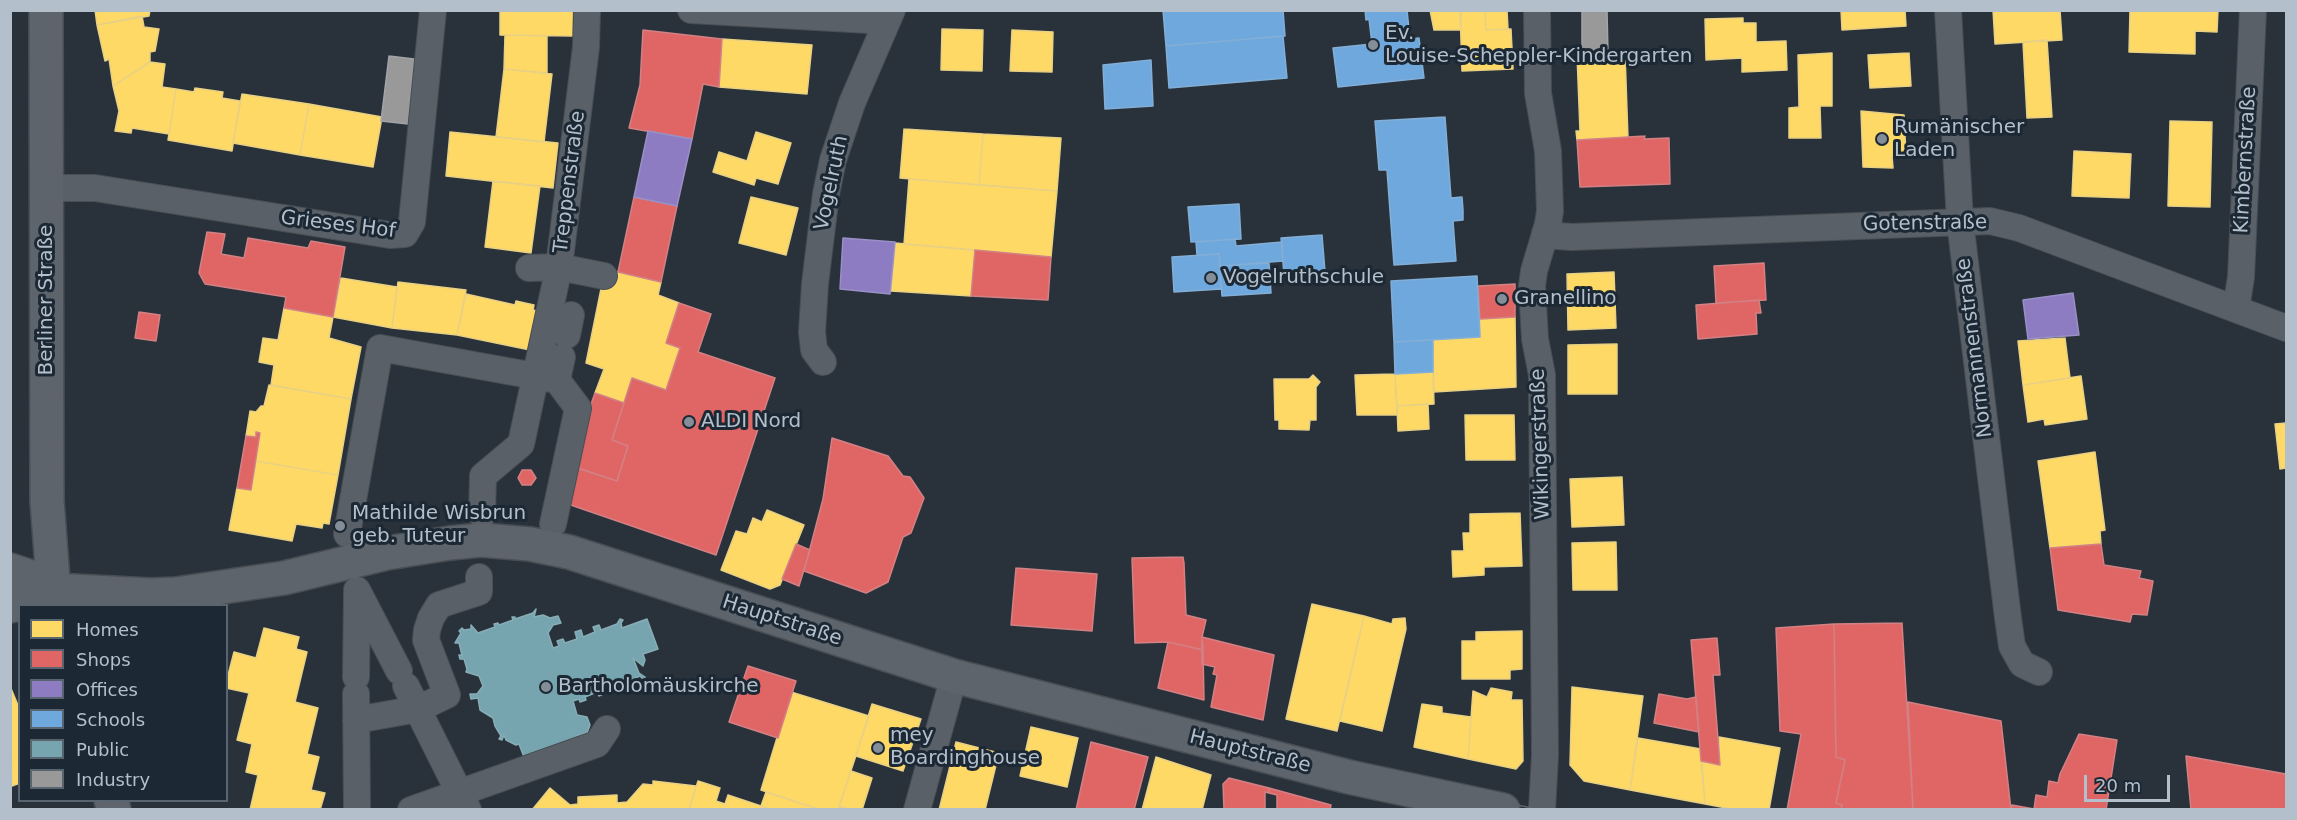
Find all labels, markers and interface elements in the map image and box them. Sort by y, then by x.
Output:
place label: Ev. Louise-Scheppler-Kindergarten [1385,22,1693,69]
marker: Ev. Louise-Scheppler-Kindergarten [1366,38,1380,52]
street label: Kimbernstraße [2230,86,2262,234]
street label: Treppenstraße [549,109,591,255]
place label: Rumänischer Laden [1894,116,2024,163]
marker: Rumänischer Laden [1875,132,1889,146]
street label: Vogelruth [810,133,854,233]
street label: Grieses Hof [279,206,397,244]
street label: Gotenstraße [1863,211,1987,237]
street label: Berliner Straße [35,225,59,375]
street label: Normannenstraße [1952,257,1998,439]
place label: Vogelruthschule [1223,266,1384,290]
marker: Vogelruthschule [1204,271,1218,285]
place label: Granellino [1514,287,1617,311]
marker: Granellino [1495,292,1509,306]
street label: Wikingerstraße [1526,368,1556,520]
place label: ALDI Nord [701,410,801,434]
marker: ALDI Nord [682,415,696,429]
place label: Mathilde Wisbrun geb. Tuteur [352,502,526,549]
marker: Mathilde Wisbrun geb. Tuteur [333,519,347,533]
street label: Hauptstraße [719,590,845,652]
legend [18,604,228,802]
text: Homes [76,619,139,640]
text: Shops [76,649,131,670]
place label: Bartholomäuskirche [558,675,758,699]
text: Offices [76,679,138,700]
marker: Bartholomäuskirche [539,680,553,694]
text: Schools [76,709,145,730]
place label: mey Boardinghouse [890,724,1040,771]
street label: Hauptstraße [1187,725,1313,779]
text: Public [76,739,129,760]
marker: mey Boardinghouse [871,741,885,755]
scale bar [2087,763,2172,801]
text: Industry [76,769,150,790]
text: 20 m [2095,775,2141,796]

